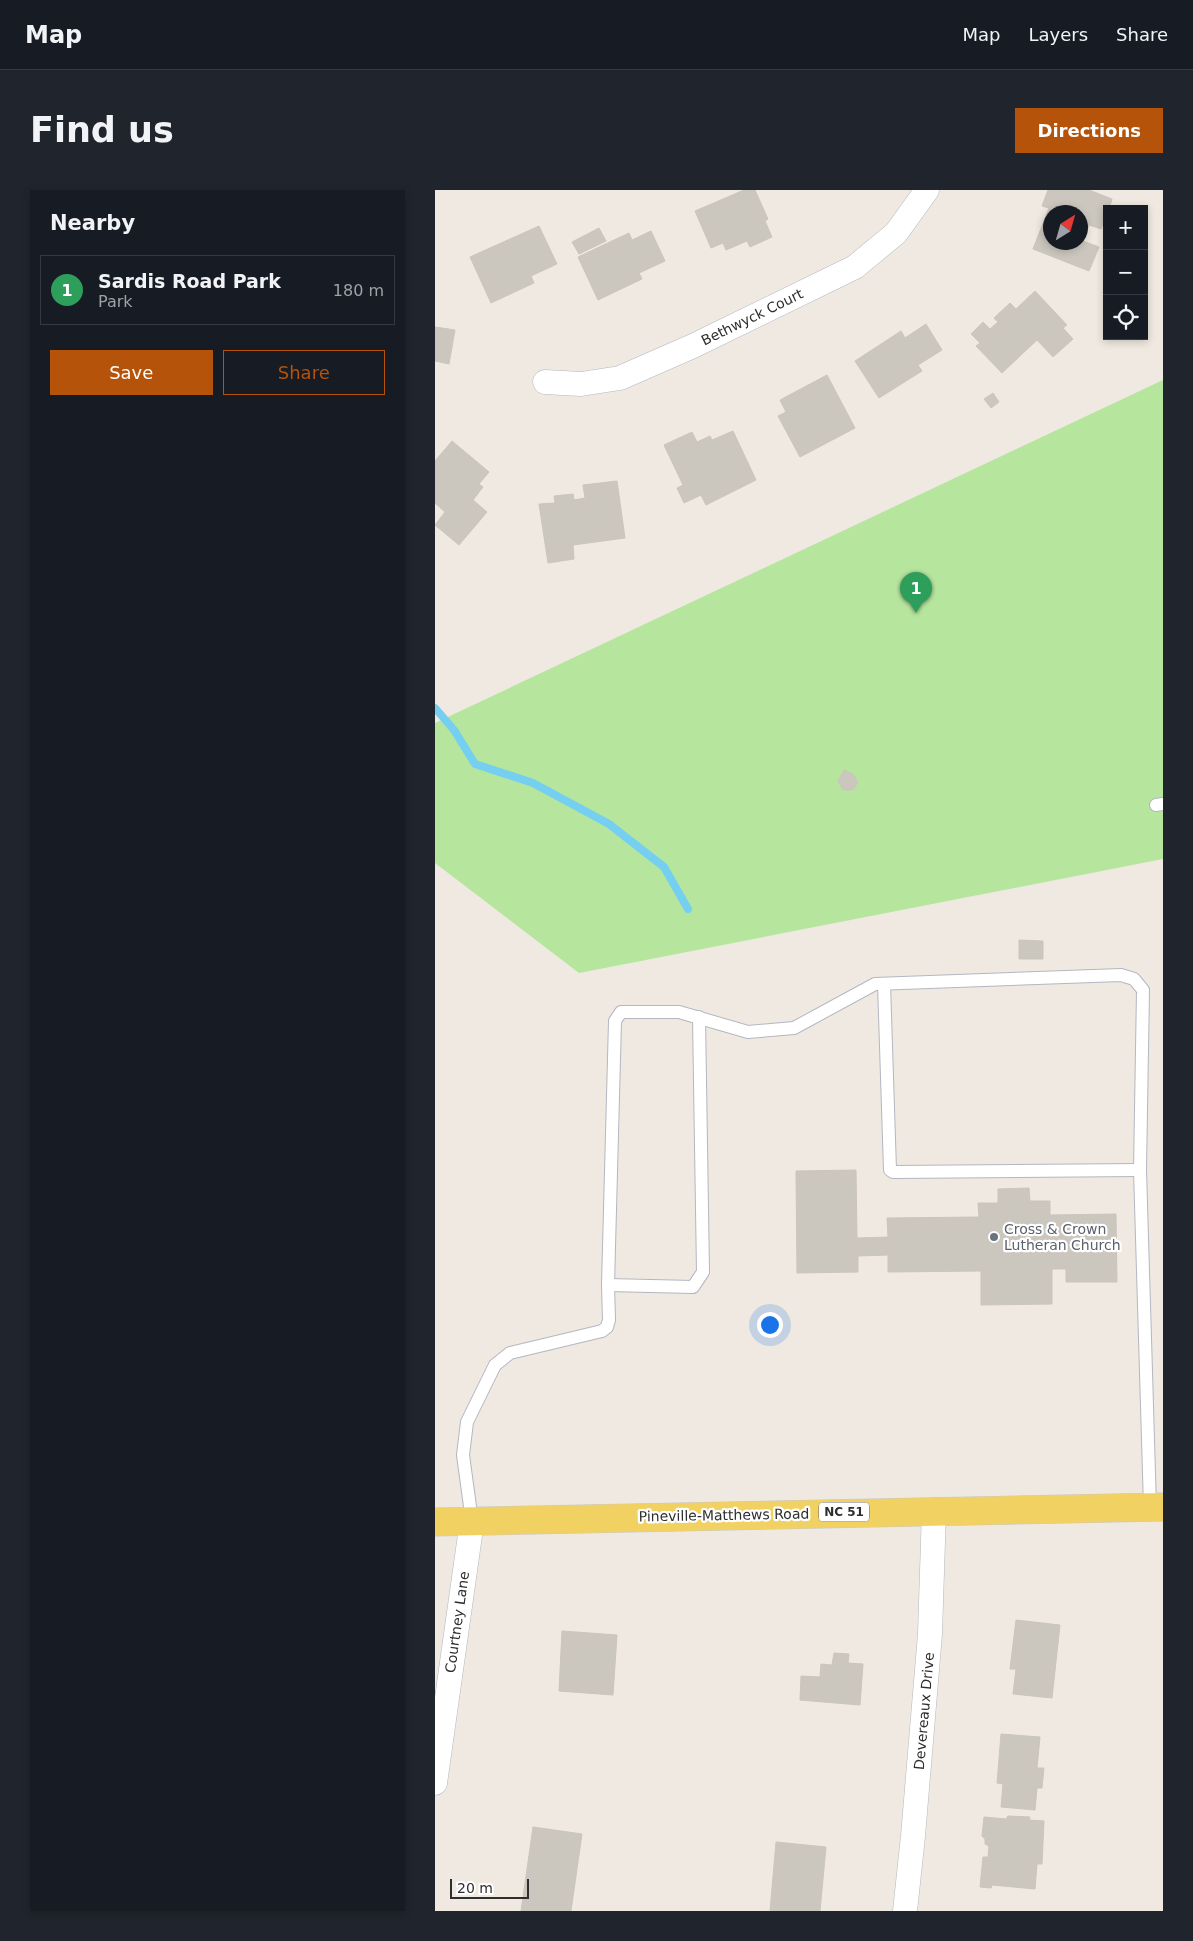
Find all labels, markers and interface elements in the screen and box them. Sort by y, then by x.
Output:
text: Map [25,21,82,49]
text: Map [962,24,1000,45]
text: Layers [1028,24,1088,45]
text: Share [1116,24,1168,45]
button: Directions [1015,108,1163,153]
text: Find us [30,110,174,150]
north arrow [1043,205,1088,250]
map controls [1103,205,1148,340]
button: + [1103,205,1148,250]
text: Nearby [50,211,135,235]
button: − [1103,250,1148,295]
text: Sardis Road Park [98,270,281,292]
text: 1 [61,281,73,300]
text: 180 m [333,281,384,300]
street label: Bethwyck Court [699,285,806,349]
text: Park [98,292,133,311]
button: locate [1103,295,1148,340]
button: Save [50,350,213,395]
button: Share [223,350,385,395]
pin: 1 [900,572,932,613]
place label: Cross & Crown Lutheran Church [1004,1221,1121,1253]
marker: Cross & Crown Lutheran Church [988,1231,1000,1243]
your location [757,1312,783,1338]
road number: NC 51 [819,1502,869,1521]
street label: Pineville-Matthews Road [639,1506,809,1524]
street label: Courtney Lane [442,1570,472,1674]
street label: Devereaux Drive [911,1652,937,1770]
scale bar [450,1876,529,1899]
text: 20 m [457,1880,493,1896]

